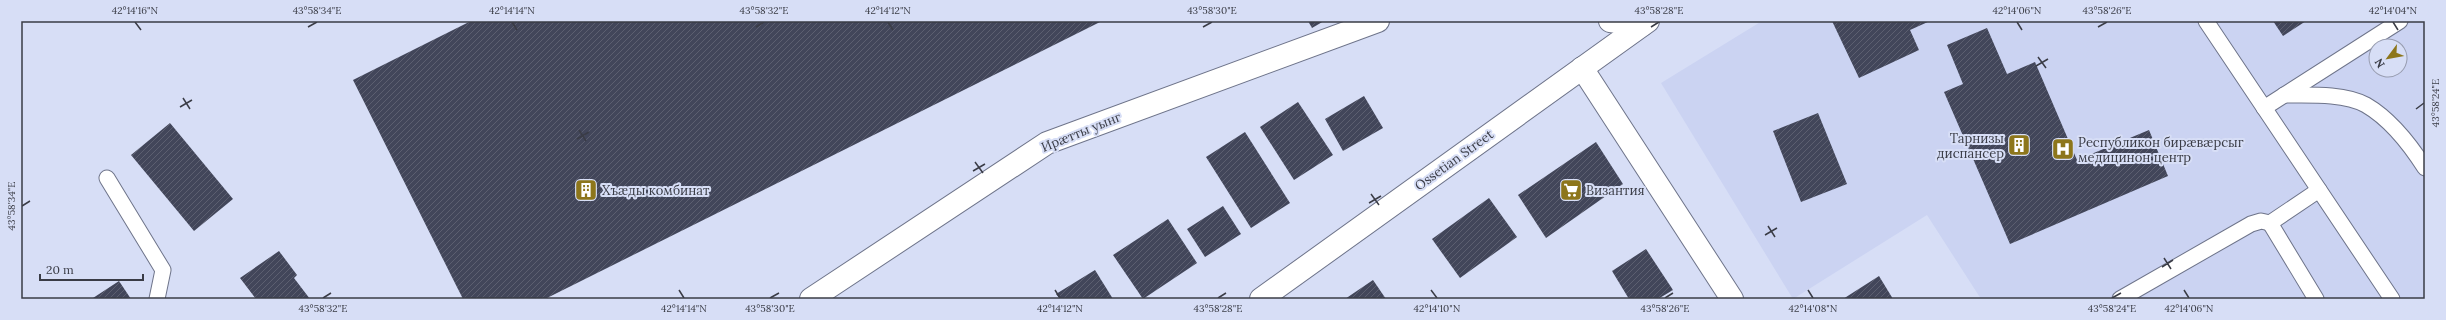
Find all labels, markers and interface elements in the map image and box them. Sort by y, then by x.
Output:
text: 42°14'16"N [112,4,159,17]
text: 43°58'34"E [293,4,341,17]
text: 42°14'14"N [489,4,535,17]
text: 43°58'32"E [740,4,788,17]
text: 42°14'12"N [865,4,911,17]
text: 43°58'30"E [1187,4,1237,17]
text: 43°58'28"E [1635,4,1683,17]
text: 42°14'06"N [1993,4,2042,17]
text: 43°58'26"E [2082,4,2132,17]
text: 42°14'04"N [2369,4,2418,17]
north arrow [2368,38,2408,78]
text: N [2371,56,2388,71]
text: 43°58'24"E [2429,79,2442,127]
street label: Ирæтты уынг [1039,108,1124,156]
street label: Ossetian Street [1411,126,1497,194]
place label: Тарнизы диспансер [1937,130,2004,162]
building icon: Тарнизы диспансер [2006,132,2032,158]
place label: Республикон бирæвæрсыг медицинон центр [2078,134,2244,166]
hospital icon: Республикон бирæвæрсыг медицинон центр [2050,136,2076,162]
building icon: Хъæды комбинат [573,177,599,203]
supermarket icon: Византия [1558,177,1584,203]
text: 43°58'34"E [5,182,18,230]
place label: Хъæды комбинат [602,182,710,199]
place label: Византия [1586,182,1645,199]
scale bar [40,256,143,282]
text: 20 m [46,262,74,277]
text: 43°58'32"E [299,302,347,315]
text: 42°14'14"N [661,302,707,315]
text: 43°58'30"E [745,302,795,315]
text: 42°14'12"N [1037,302,1083,315]
text: 43°58'28"E [1194,302,1242,315]
text: 42°14'10"N [1414,302,1461,315]
text: 43°58'26"E [1640,302,1690,315]
text: 42°14'08"N [1789,302,1838,315]
text: 43°58'24"E [2088,302,2136,315]
text: 42°14'06"N [2165,302,2214,315]

